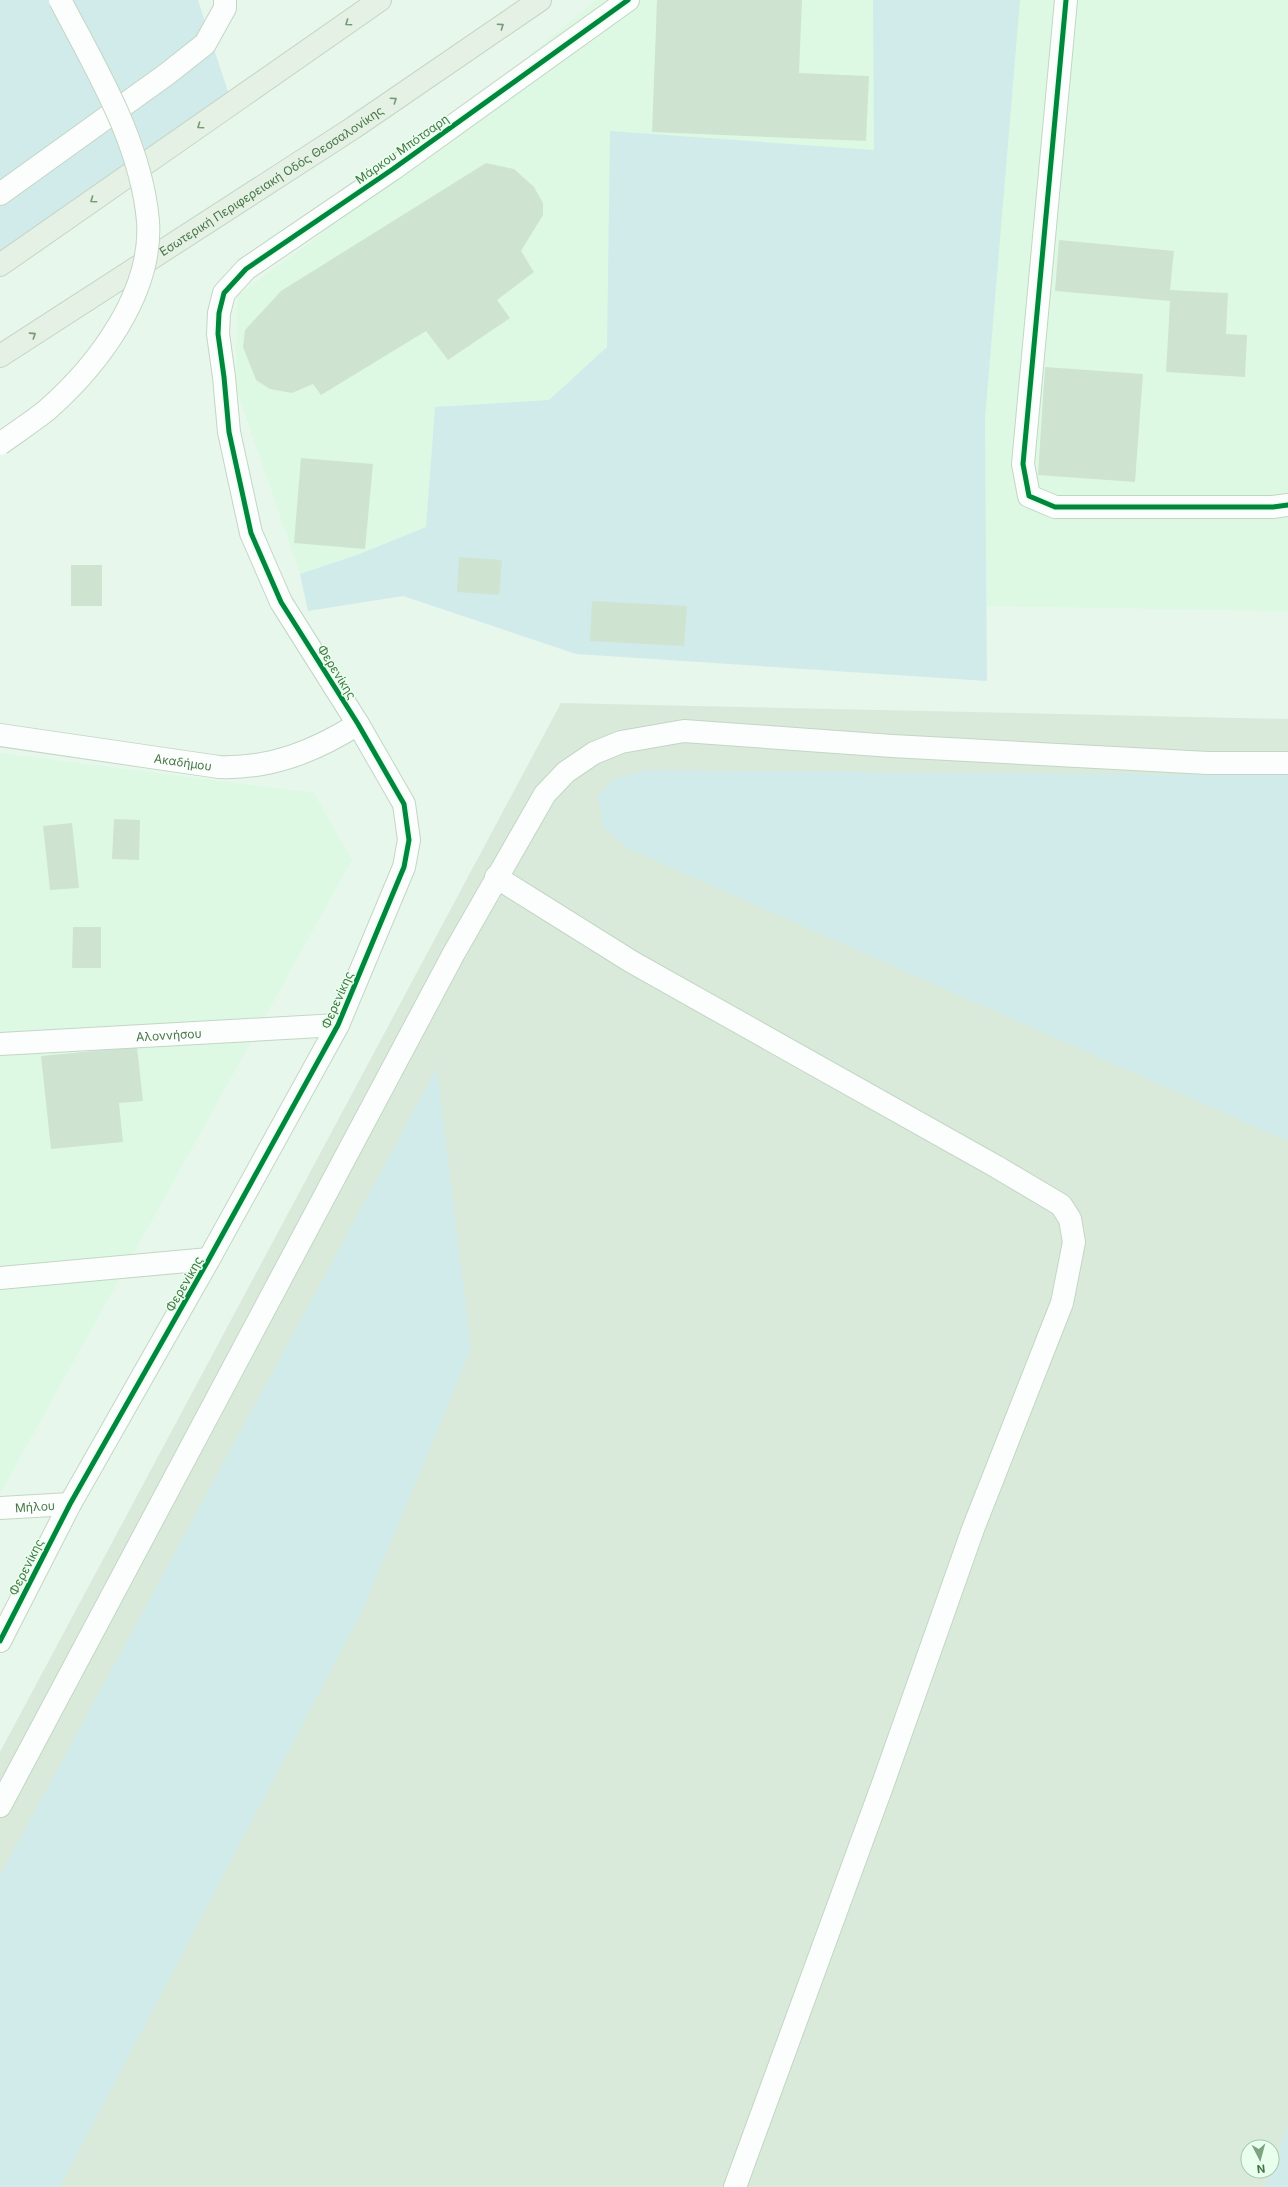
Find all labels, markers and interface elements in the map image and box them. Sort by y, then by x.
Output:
one-way arrow [345,18,352,25]
one-way arrow [497,23,504,31]
one-way arrow [390,97,397,105]
street label: Εσωτερική Περιφερειακή Οδός Θεσσαλονίκης [156,102,386,259]
street label: Μάρκου Μπότσαρη [352,111,452,187]
one-way arrow [198,121,205,128]
one-way arrow [91,195,98,202]
one-way arrow [29,333,36,340]
street label: Φερενίκης [314,642,360,702]
street label: Ακαδήμου [153,750,213,773]
street label: Φερενίκης [318,969,356,1031]
street label: Αλοννήσου [135,1025,202,1044]
street label: Φερενίκης [162,1254,206,1314]
street label: Μήλου [15,1497,55,1515]
street label: Φερενίκης [5,1536,47,1598]
north arrow [1240,2139,1280,2179]
text: N [1256,2162,1266,2176]

